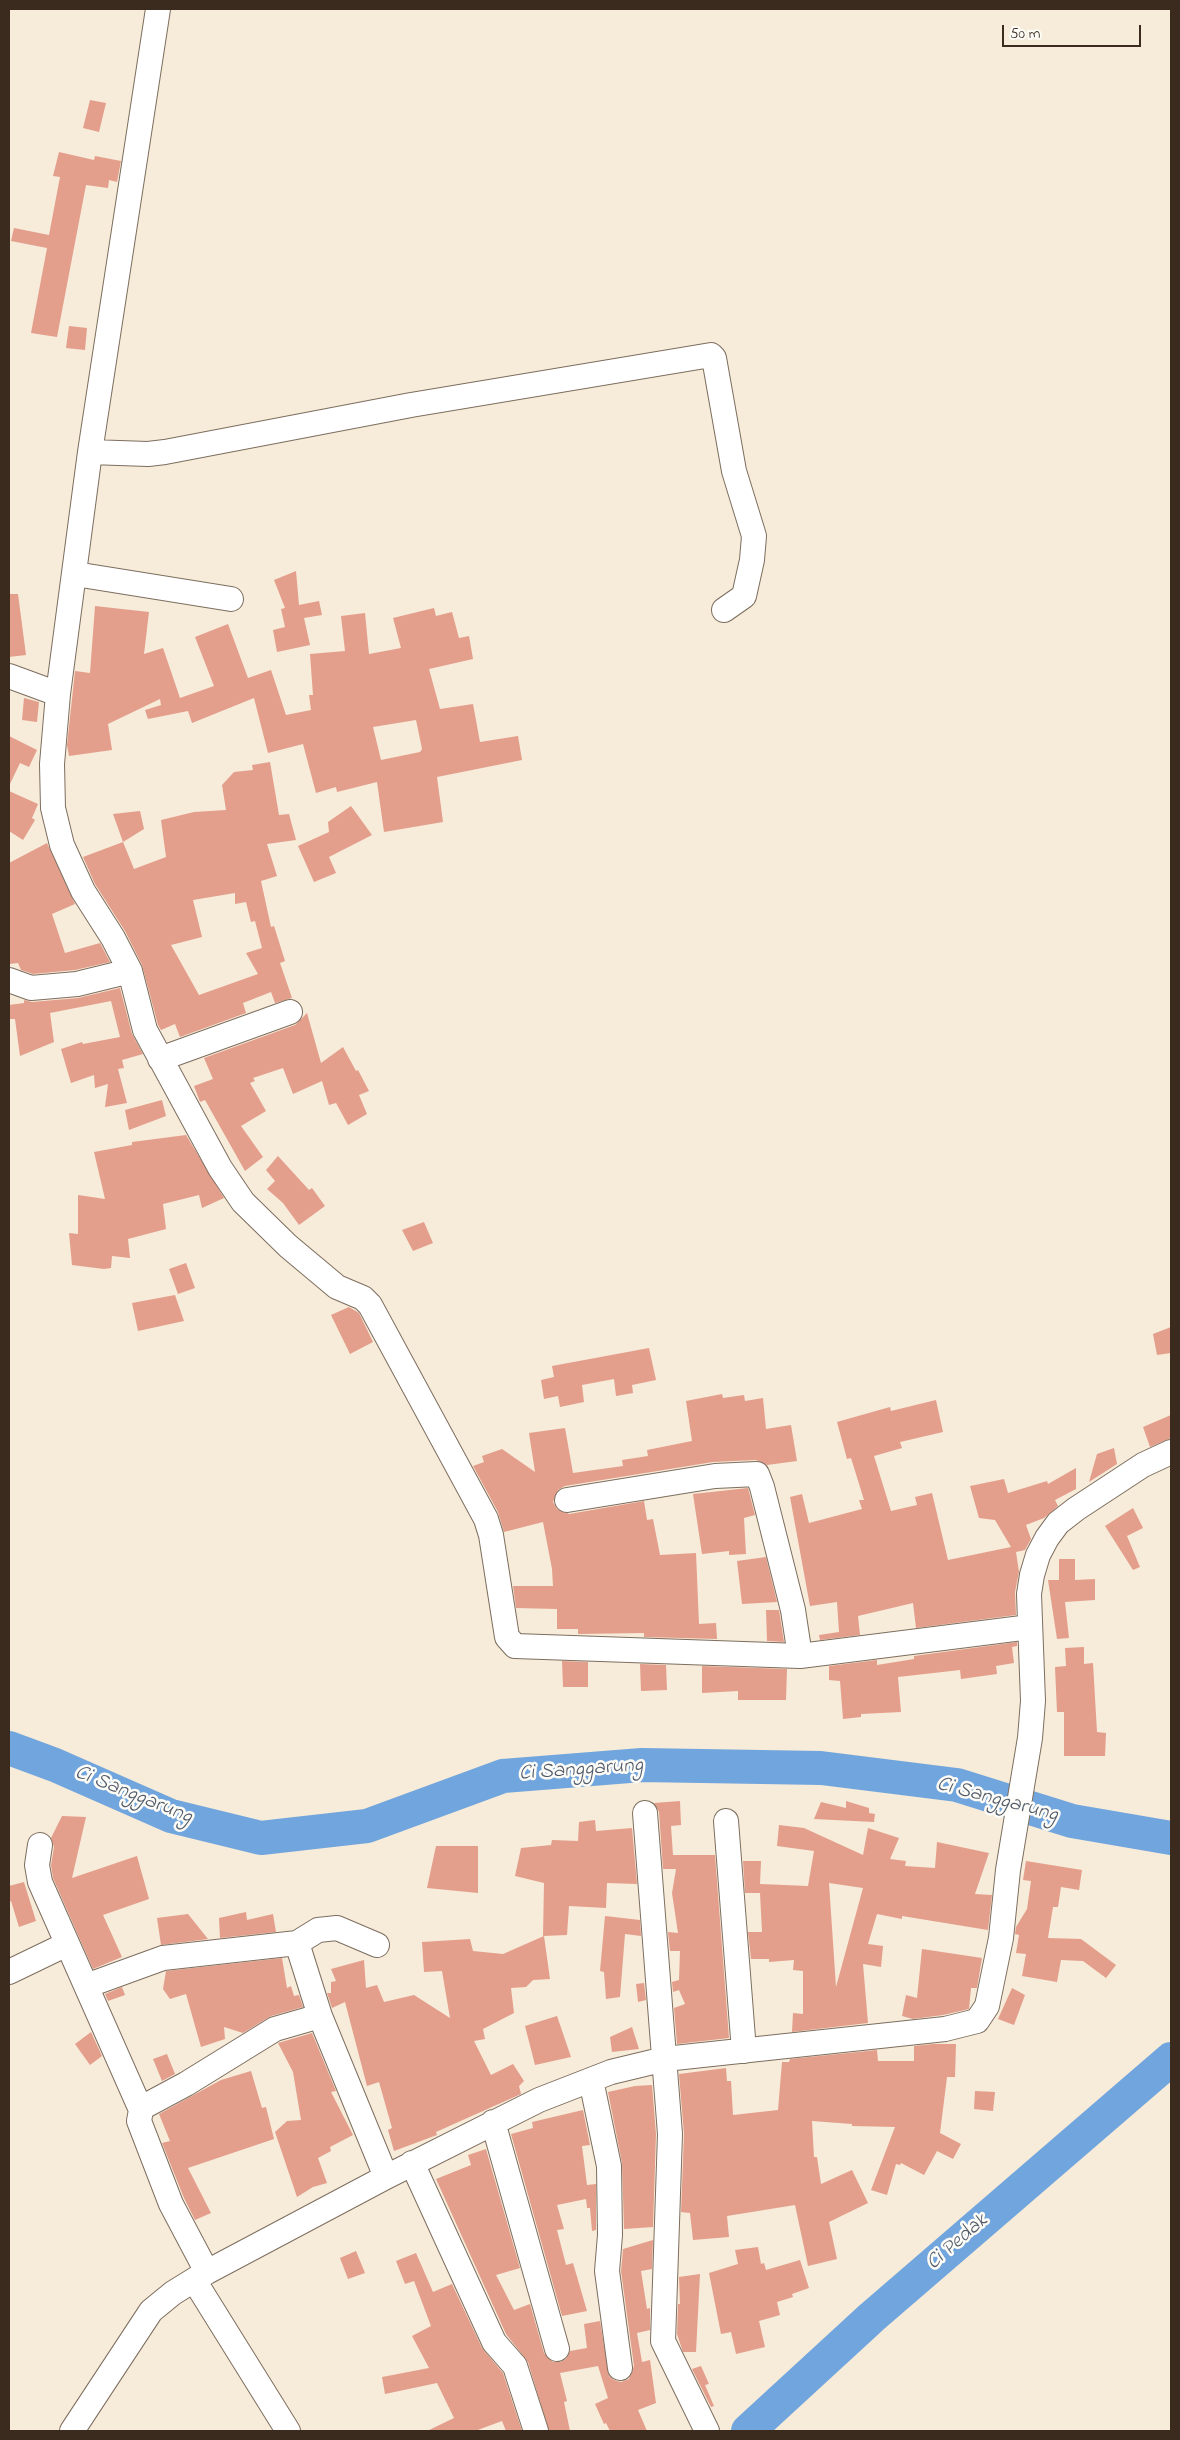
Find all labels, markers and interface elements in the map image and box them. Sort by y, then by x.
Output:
scale bar [1005,15,1144,47]
text: 50 m [1010,23,1040,45]
water label: Ci Sanggarung [518,1754,644,1788]
water label: Ci Sanggarung [71,1761,195,1831]
water label: Ci Sanggarung [934,1773,1060,1829]
water label: Ci Pedak [922,2209,994,2277]

